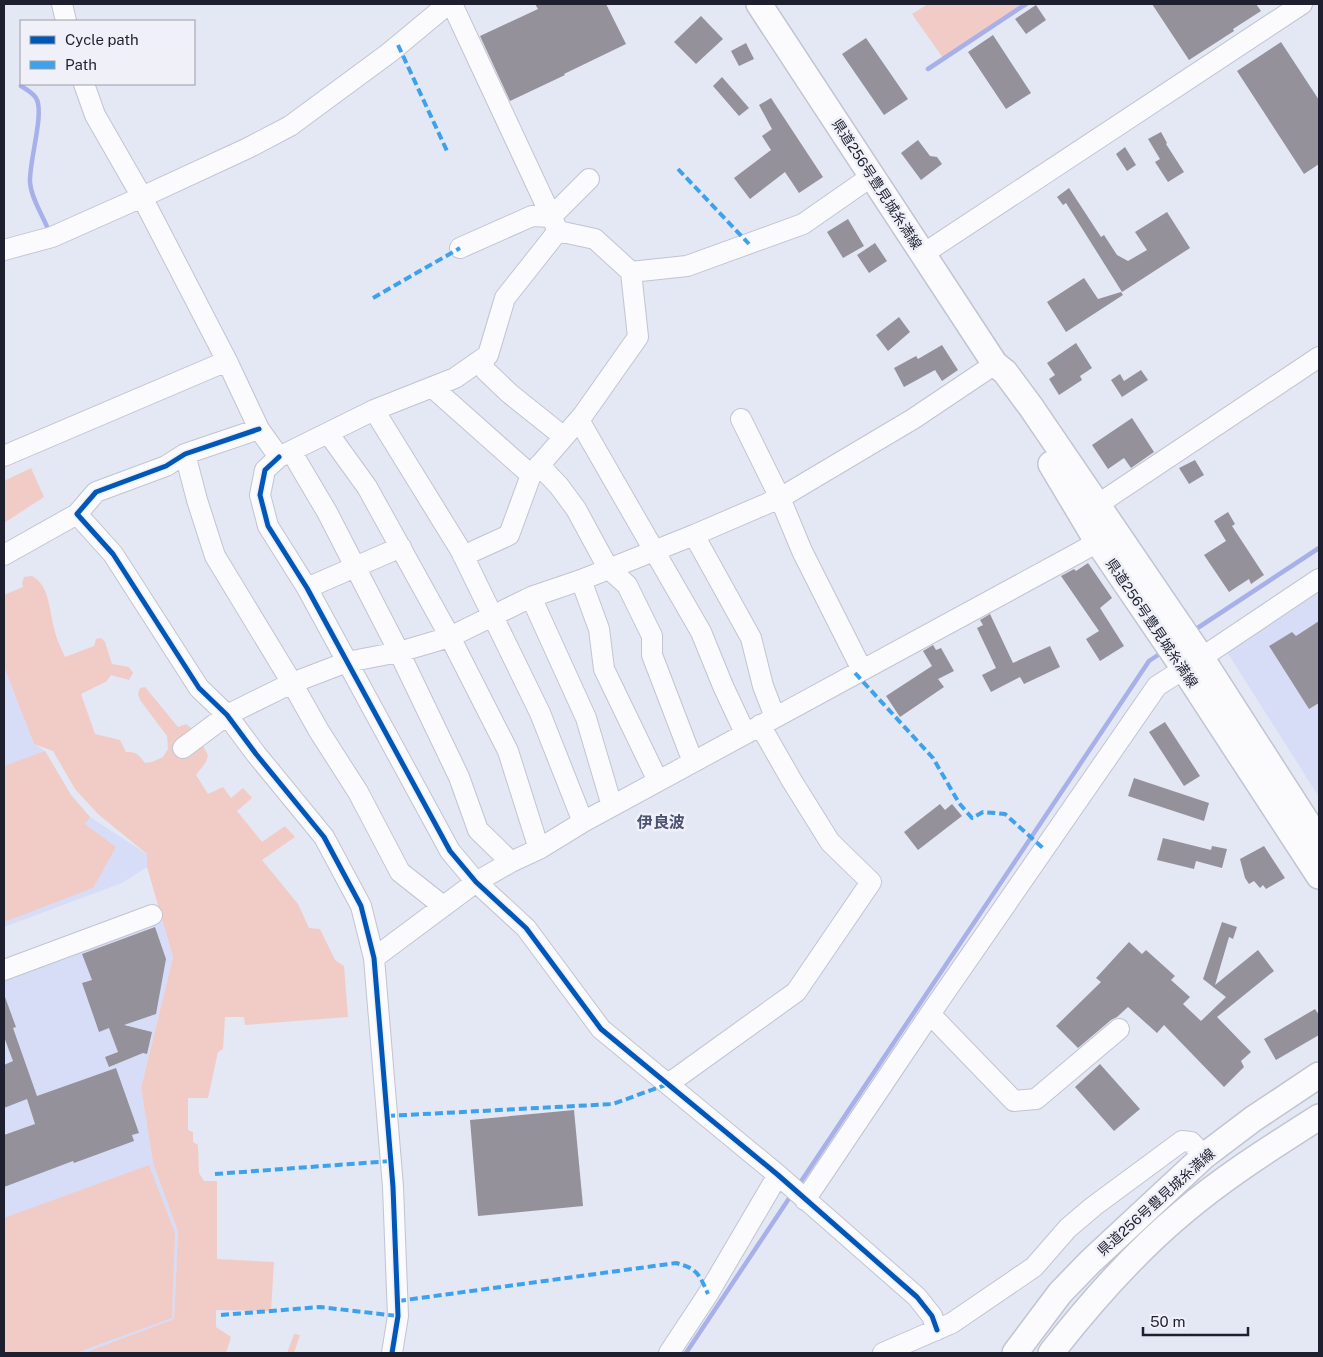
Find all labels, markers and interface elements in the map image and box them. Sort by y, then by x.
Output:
legend [20,20,195,85]
text: Cycle path [65,31,139,48]
text: Path [65,56,97,73]
street label: 県道256号豊見城糸満線 [829,116,925,252]
street label: 県道256号豊見城糸満線 [1103,556,1201,690]
district label: 伊良波 [636,813,685,832]
street label: 県道256号豊見城糸満線 [1094,1145,1218,1259]
scale bar [1143,1304,1248,1336]
text: 50 m [1150,1313,1185,1330]

